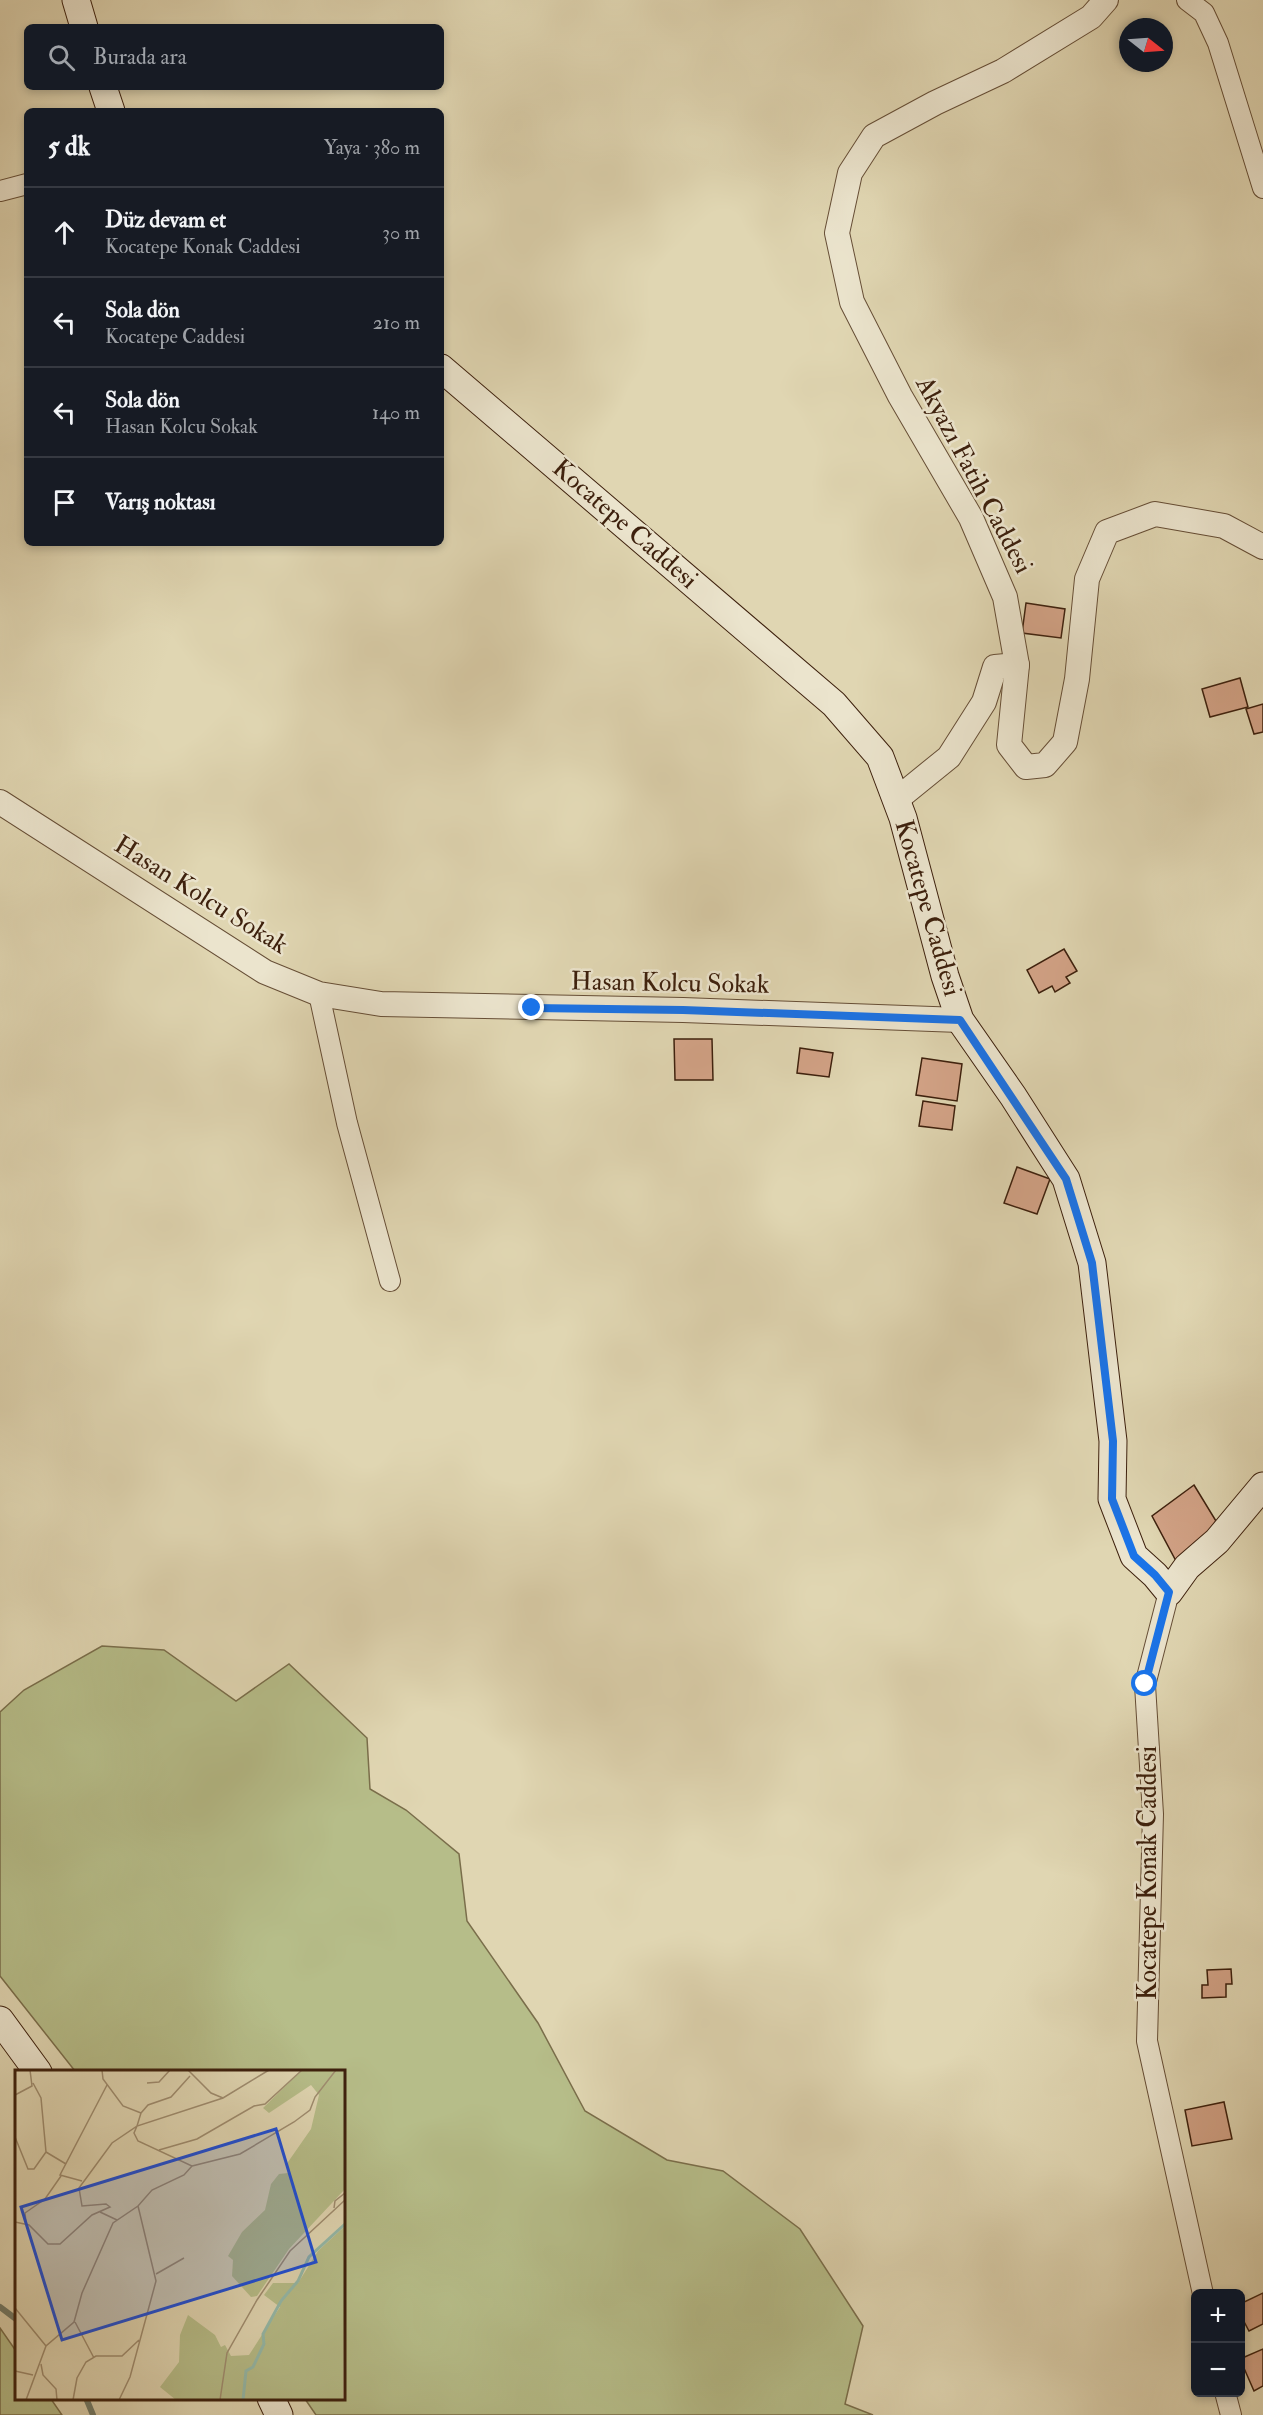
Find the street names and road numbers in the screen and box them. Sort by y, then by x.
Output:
street label: Akyazı Fatih Caddesi [908,370,1039,579]
street label: Kocatepe Caddesi [545,452,704,597]
street label: Kocatepe Caddesi [887,816,968,1000]
street label: Hasan Kolcu Sokak [108,829,294,962]
street label: Hasan Kolcu Sokak [570,965,770,1001]
street label: Kocatepe Konak Caddesi [1132,1746,1165,2000]

